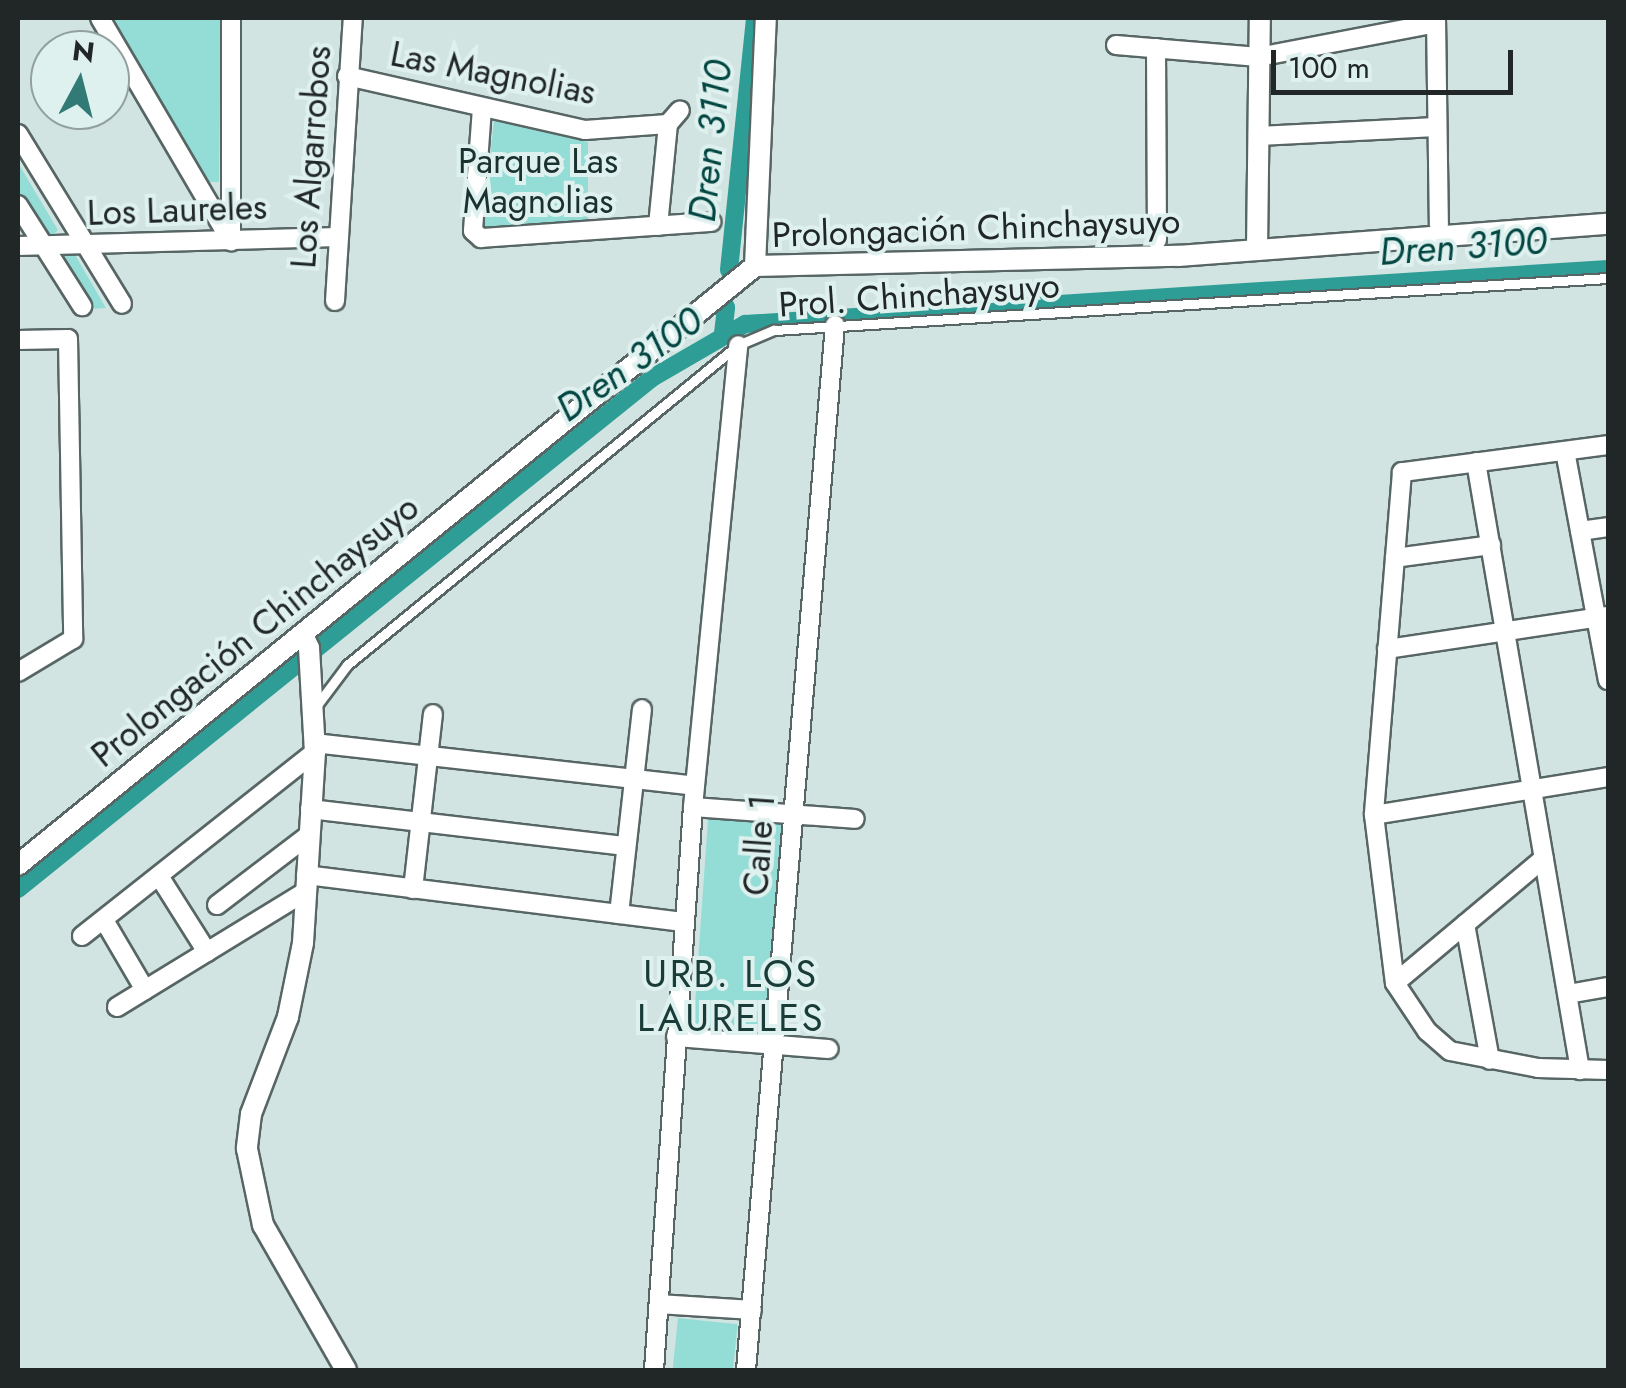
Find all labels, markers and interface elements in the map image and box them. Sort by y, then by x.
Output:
north arrow [30,30,130,130]
text: N [70,30,97,73]
scale bar [1276,30,1518,92]
street label: Las Magnolias [387,33,599,113]
street label: Los Algarrobos [282,44,340,270]
text: 100 m [1288,46,1370,89]
water label: Dren 3110 [679,58,741,224]
park label: Parque Las Magnolias [458,140,618,222]
street label: Los Laureles [86,186,268,234]
street label: Prolongación Chinchaysuyo [771,200,1181,256]
water label: Dren 3100 [1378,217,1548,275]
street label: Prol. Chinchaysuyo [777,264,1061,326]
water label: Dren 3100 [547,297,711,431]
street label: Prolongación Chinchaysuyo [83,486,427,776]
street label: Calle 1 [735,793,783,897]
district label: URB. LOS LAURELES [637,951,825,1040]

